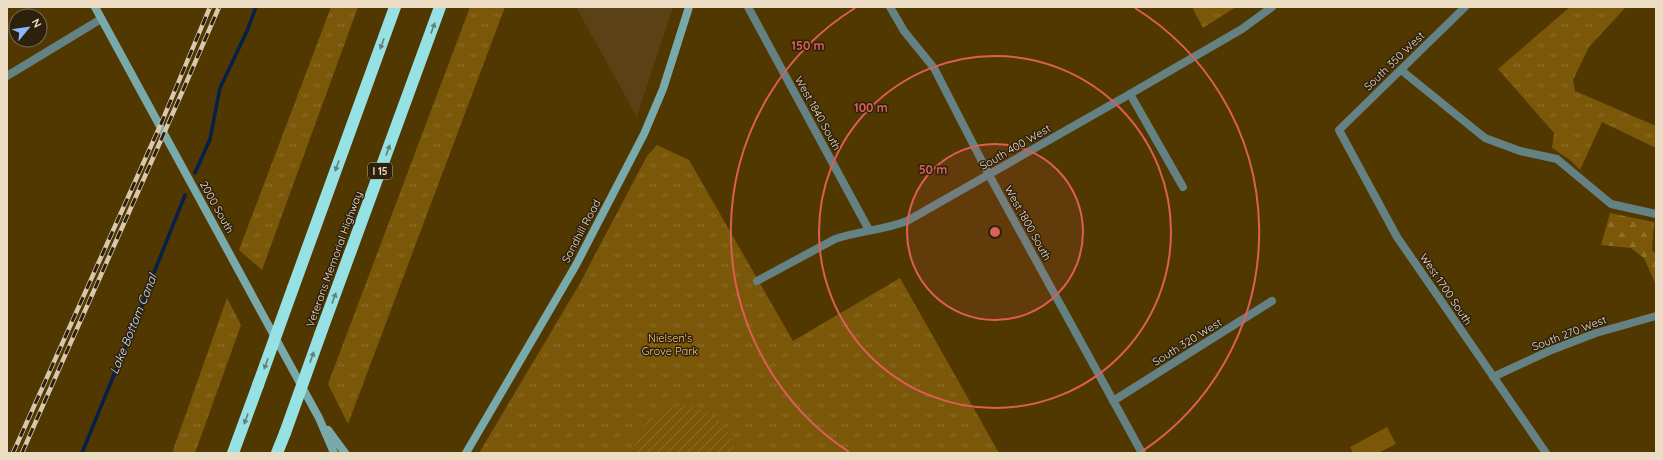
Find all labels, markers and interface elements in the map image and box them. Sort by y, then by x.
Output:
north arrow [8,8,48,48]
text: N [29,16,45,30]
one-way arrow [430,21,436,33]
street label: South 350 West [1361,28,1427,93]
one-way arrow [378,38,384,50]
text: 150 m [791,38,825,53]
street label: West 1840 South [792,73,844,153]
text: 100 m [854,100,888,115]
street label: South 400 West [977,121,1053,173]
one-way arrow [385,143,391,155]
one-way arrow [334,160,340,172]
text: 50 m [919,162,947,177]
road number: I 15 [368,163,392,179]
street label: 2000 South [197,178,237,236]
street label: West 1800 South [1002,183,1054,263]
street label: Veterans Memorial Highway [303,189,365,329]
street label: Sandhill Road [558,197,604,265]
centre of rings [988,225,1002,239]
street label: West 1700 South [1417,250,1475,328]
water label: Lake Bottom Canal [106,271,160,376]
one-way arrow [331,292,337,304]
street label: South 270 West [1530,312,1608,354]
street label: South 320 West [1150,315,1224,369]
park label: Nielsen's Grove Park [642,331,698,358]
one-way arrow [310,350,316,362]
one-way arrow [262,358,268,370]
one-way arrow [242,414,248,426]

